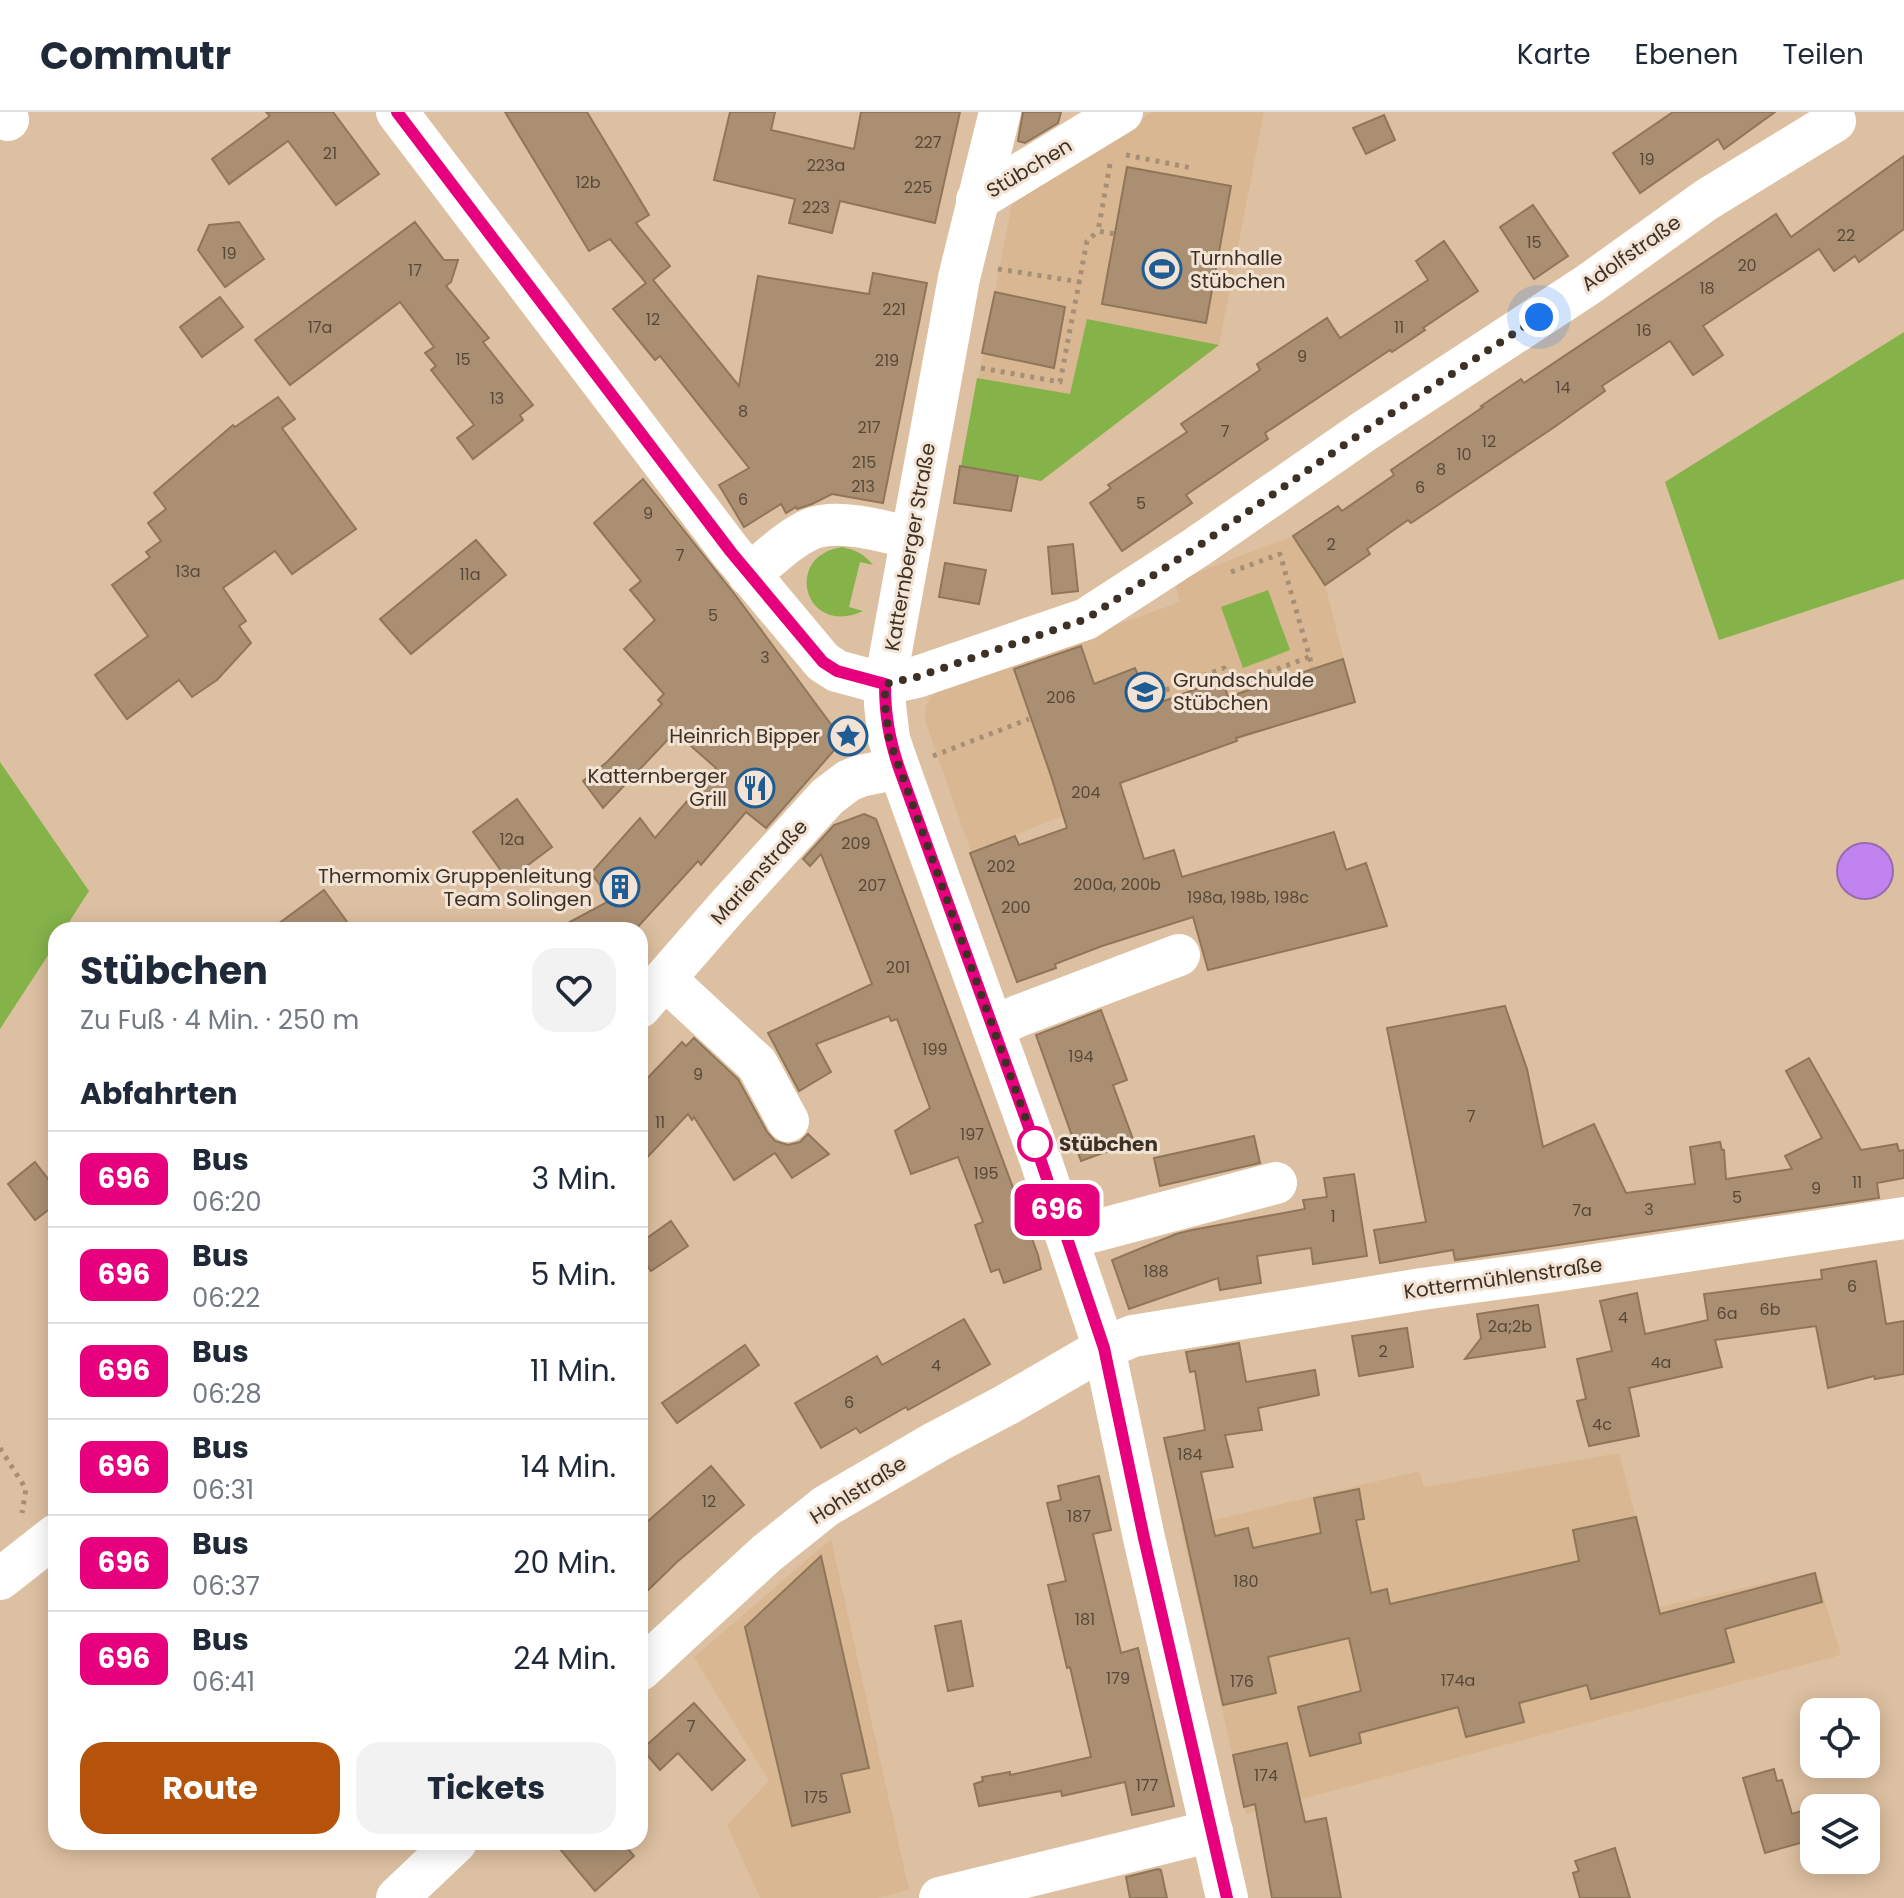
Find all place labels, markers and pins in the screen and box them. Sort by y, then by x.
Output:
place label: Turnhalle Stübchen [1190,244,1285,295]
sports icon: Turnhalle Stübchen [1141,248,1183,290]
place label: Grundschulde Stübchen [1173,666,1314,717]
school or university icon: Grundschulde Stübchen [1124,671,1166,713]
place icon: Heinrich Bipper [827,715,869,757]
place label: Heinrich Bipper [669,722,820,750]
place label: Katternberger Grill [588,762,727,813]
restaurant icon: Katternberger Grill [734,767,776,809]
place label: Thermomix Gruppenleitung Team Solingen [318,862,592,913]
building icon: Thermomix Gruppenleitung Team Solingen [599,866,641,908]
marker: Stübchen [1018,1127,1052,1161]
place label: Stübchen [1059,1130,1158,1158]

